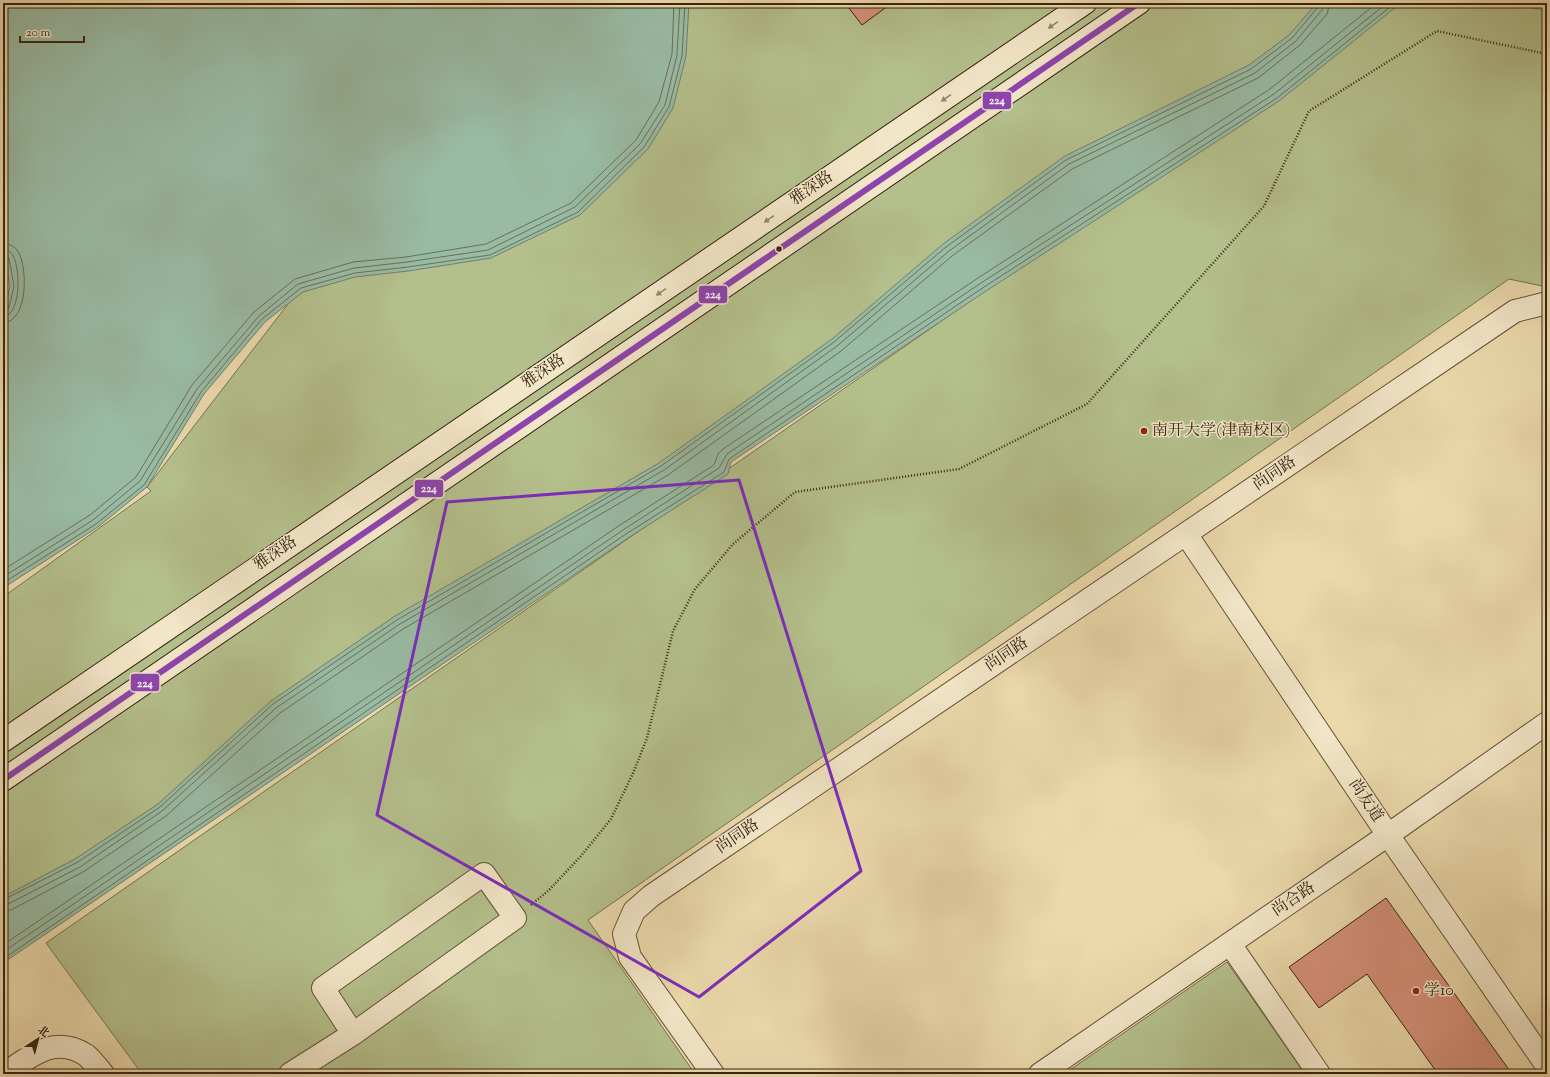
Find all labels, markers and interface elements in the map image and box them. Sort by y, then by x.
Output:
scale bar [20,18,84,44]
one-way arrow [1048,21,1058,29]
text: 20 m [26,24,51,42]
line badge: 224 [982,91,1012,110]
text: 224 [989,93,1005,109]
one-way arrow [941,94,951,102]
street label: 雅深路 [786,166,838,212]
one-way arrow [764,215,774,223]
unlabelled marker [774,244,784,254]
line badge: 224 [698,285,728,304]
text: 224 [705,287,721,303]
one-way arrow [656,288,667,296]
street label: 雅深路 [518,349,570,395]
place label: 南开大学(津南校区) [1152,420,1290,443]
marker: 南开大学(津南校区) [1139,426,1149,436]
street label: 尚同路 [1249,451,1301,497]
line badge: 224 [414,479,444,498]
text: 224 [421,481,437,497]
street label: 雅深路 [250,531,302,577]
street label: 尚同路 [981,632,1033,678]
line badge: 224 [130,673,160,692]
text: 224 [137,676,153,692]
street label: 尚友道 [1342,775,1388,827]
street label: 尚同路 [712,814,764,860]
street label: 尚合路 [1268,877,1320,923]
place label: 学10 [1424,980,1454,1003]
marker: 学10 [1411,986,1421,996]
north arrow [18,1019,58,1059]
text: 北 [34,1022,52,1041]

